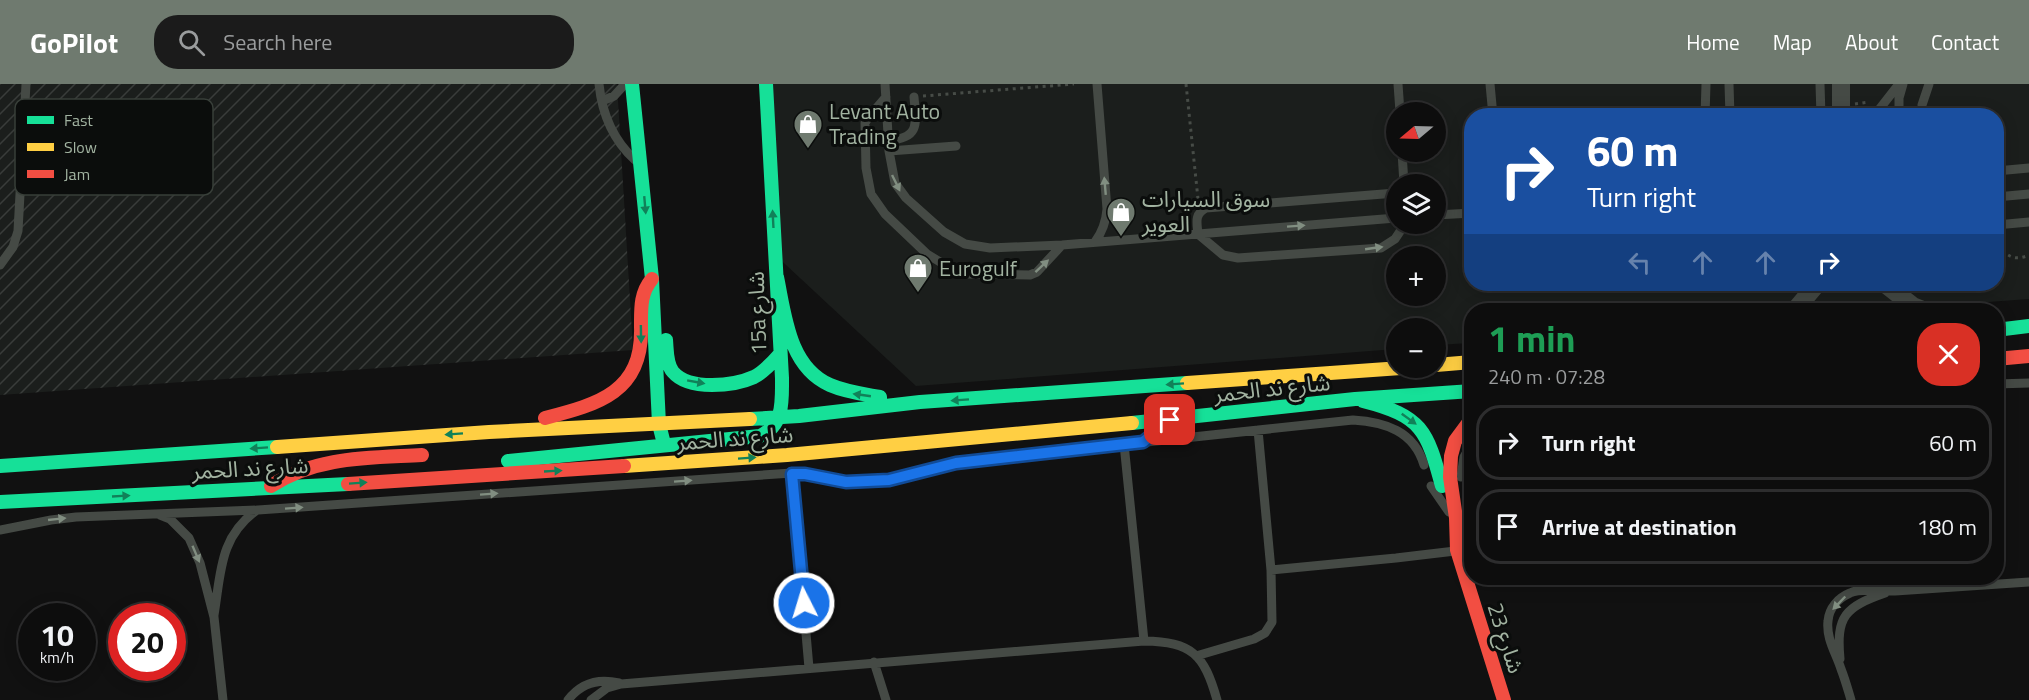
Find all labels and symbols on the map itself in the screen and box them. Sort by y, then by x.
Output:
place label: Levant Auto Trading [829,94,940,153]
legend [15,99,213,195]
north arrow [1386,102,1446,162]
text: Fast [64,108,93,132]
shop icon: Levant Auto Trading [792,108,824,150]
text: Slow [64,135,97,159]
text: Jam [64,162,90,186]
one-way arrow [891,174,901,192]
one-way arrow [1100,177,1110,196]
place label: سوق السيارات العوير [1141,182,1270,241]
one-way arrow [640,195,650,214]
shop icon: سوق السيارات العوير [1105,196,1137,238]
one-way arrow [769,209,778,228]
one-way arrow [1287,221,1306,231]
one-way arrow [1365,243,1384,252]
place label: Eurogulf [939,251,1018,285]
shop icon: Eurogulf [902,252,934,294]
one-way arrow [1034,259,1049,273]
street label: 15a شارع [739,271,775,355]
one-way arrow [636,325,646,344]
street label: شارع ند الحمر [1211,365,1332,411]
one-way arrow [686,378,705,387]
one-way arrow [1166,380,1185,389]
one-way arrow [852,390,871,399]
pin [1144,394,1195,445]
one-way arrow [950,395,969,404]
one-way arrow [1401,413,1417,425]
street label: شارع ند الحمر [675,417,794,459]
one-way arrow [444,430,463,439]
one-way arrow [250,443,269,453]
street label: شارع ند الحمر [190,448,309,488]
one-way arrow [738,453,757,463]
one-way arrow [543,466,562,476]
one-way arrow [674,476,693,486]
one-way arrow [348,478,367,488]
one-way arrow [479,490,498,499]
one-way arrow [112,492,131,501]
one-way arrow [285,503,304,512]
one-way arrow [48,514,67,524]
one-way arrow [191,546,201,564]
position arrow [772,571,836,635]
one-way arrow [1832,595,1846,609]
street label: شارع 23 [1479,598,1533,678]
speed limit sign: 20 [108,603,186,681]

